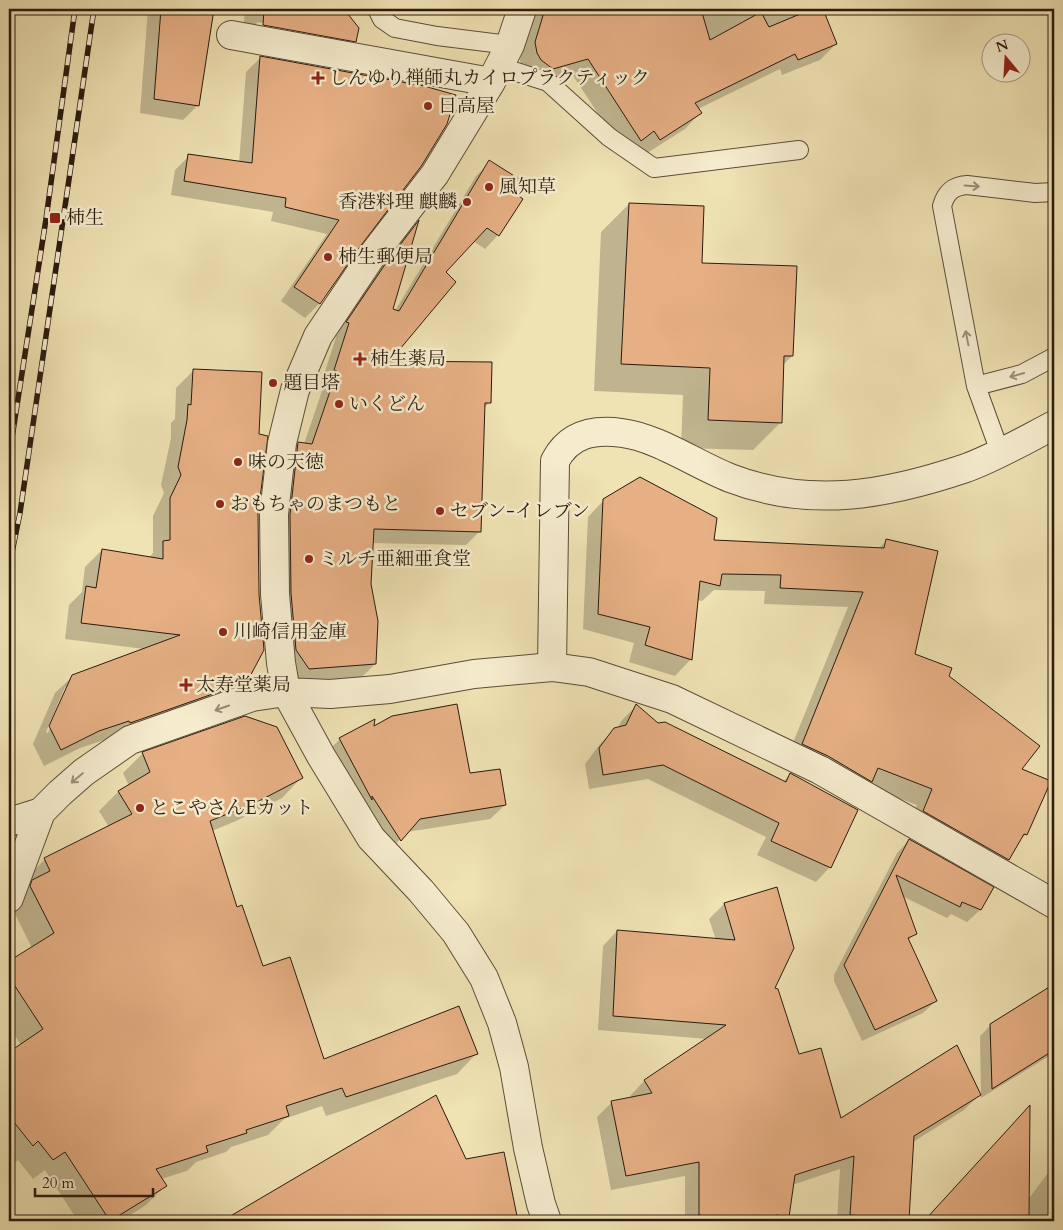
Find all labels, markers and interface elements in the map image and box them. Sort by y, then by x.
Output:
north arrow [980,32,1030,82]
text: N [993,35,1011,57]
place label: しんゆり禅師丸カイロプラクティック [329,65,650,91]
marker: しんゆり禅師丸カイロプラクティック [311,71,325,85]
place label: 日高屋 [438,93,495,119]
marker: 日高屋 [422,100,434,112]
place label: 風知草 [499,174,556,200]
marker: 風知草 [483,181,495,193]
one-way arrow [964,182,980,191]
place label: 香港料理 麒麟 [338,189,457,215]
marker: 香港料理 麒麟 [461,196,473,208]
place label: 柿生 [66,205,104,231]
marker: 柿生 [48,211,62,225]
place label: 柿生郵便局 [338,244,433,270]
marker: 柿生郵便局 [322,251,334,263]
one-way arrow [962,331,971,347]
place label: 柿生薬局 [370,346,446,372]
marker: 柿生薬局 [354,353,366,365]
place label: 題目塔 [283,370,340,396]
one-way arrow [1009,371,1025,380]
marker: 題目塔 [267,377,279,389]
place label: いくどん [349,391,425,417]
marker: いくどん [333,398,345,410]
place label: 味の天徳 [248,449,324,475]
marker: 味の天徳 [232,456,244,468]
place label: おもちゃのまつもと [230,491,401,517]
marker: おもちゃのまつもと [214,498,226,510]
place label: セブン-イレブン [450,498,590,524]
marker: セブン-イレブン [434,505,446,517]
place label: ミルチ亜細亜食堂 [319,546,471,572]
marker: ミルチ亜細亜食堂 [303,553,315,565]
place label: 川崎信用金庫 [233,619,347,645]
marker: 川崎信用金庫 [217,626,229,638]
place label: 太寿堂薬局 [196,672,291,698]
marker: 太寿堂薬局 [180,679,192,691]
one-way arrow [215,704,230,713]
one-way arrow [71,772,84,784]
place label: とこやさんEカット [150,795,314,821]
marker: とこやさんEカット [134,802,146,814]
scale bar [35,1165,152,1197]
text: 20 m [42,1173,74,1193]

